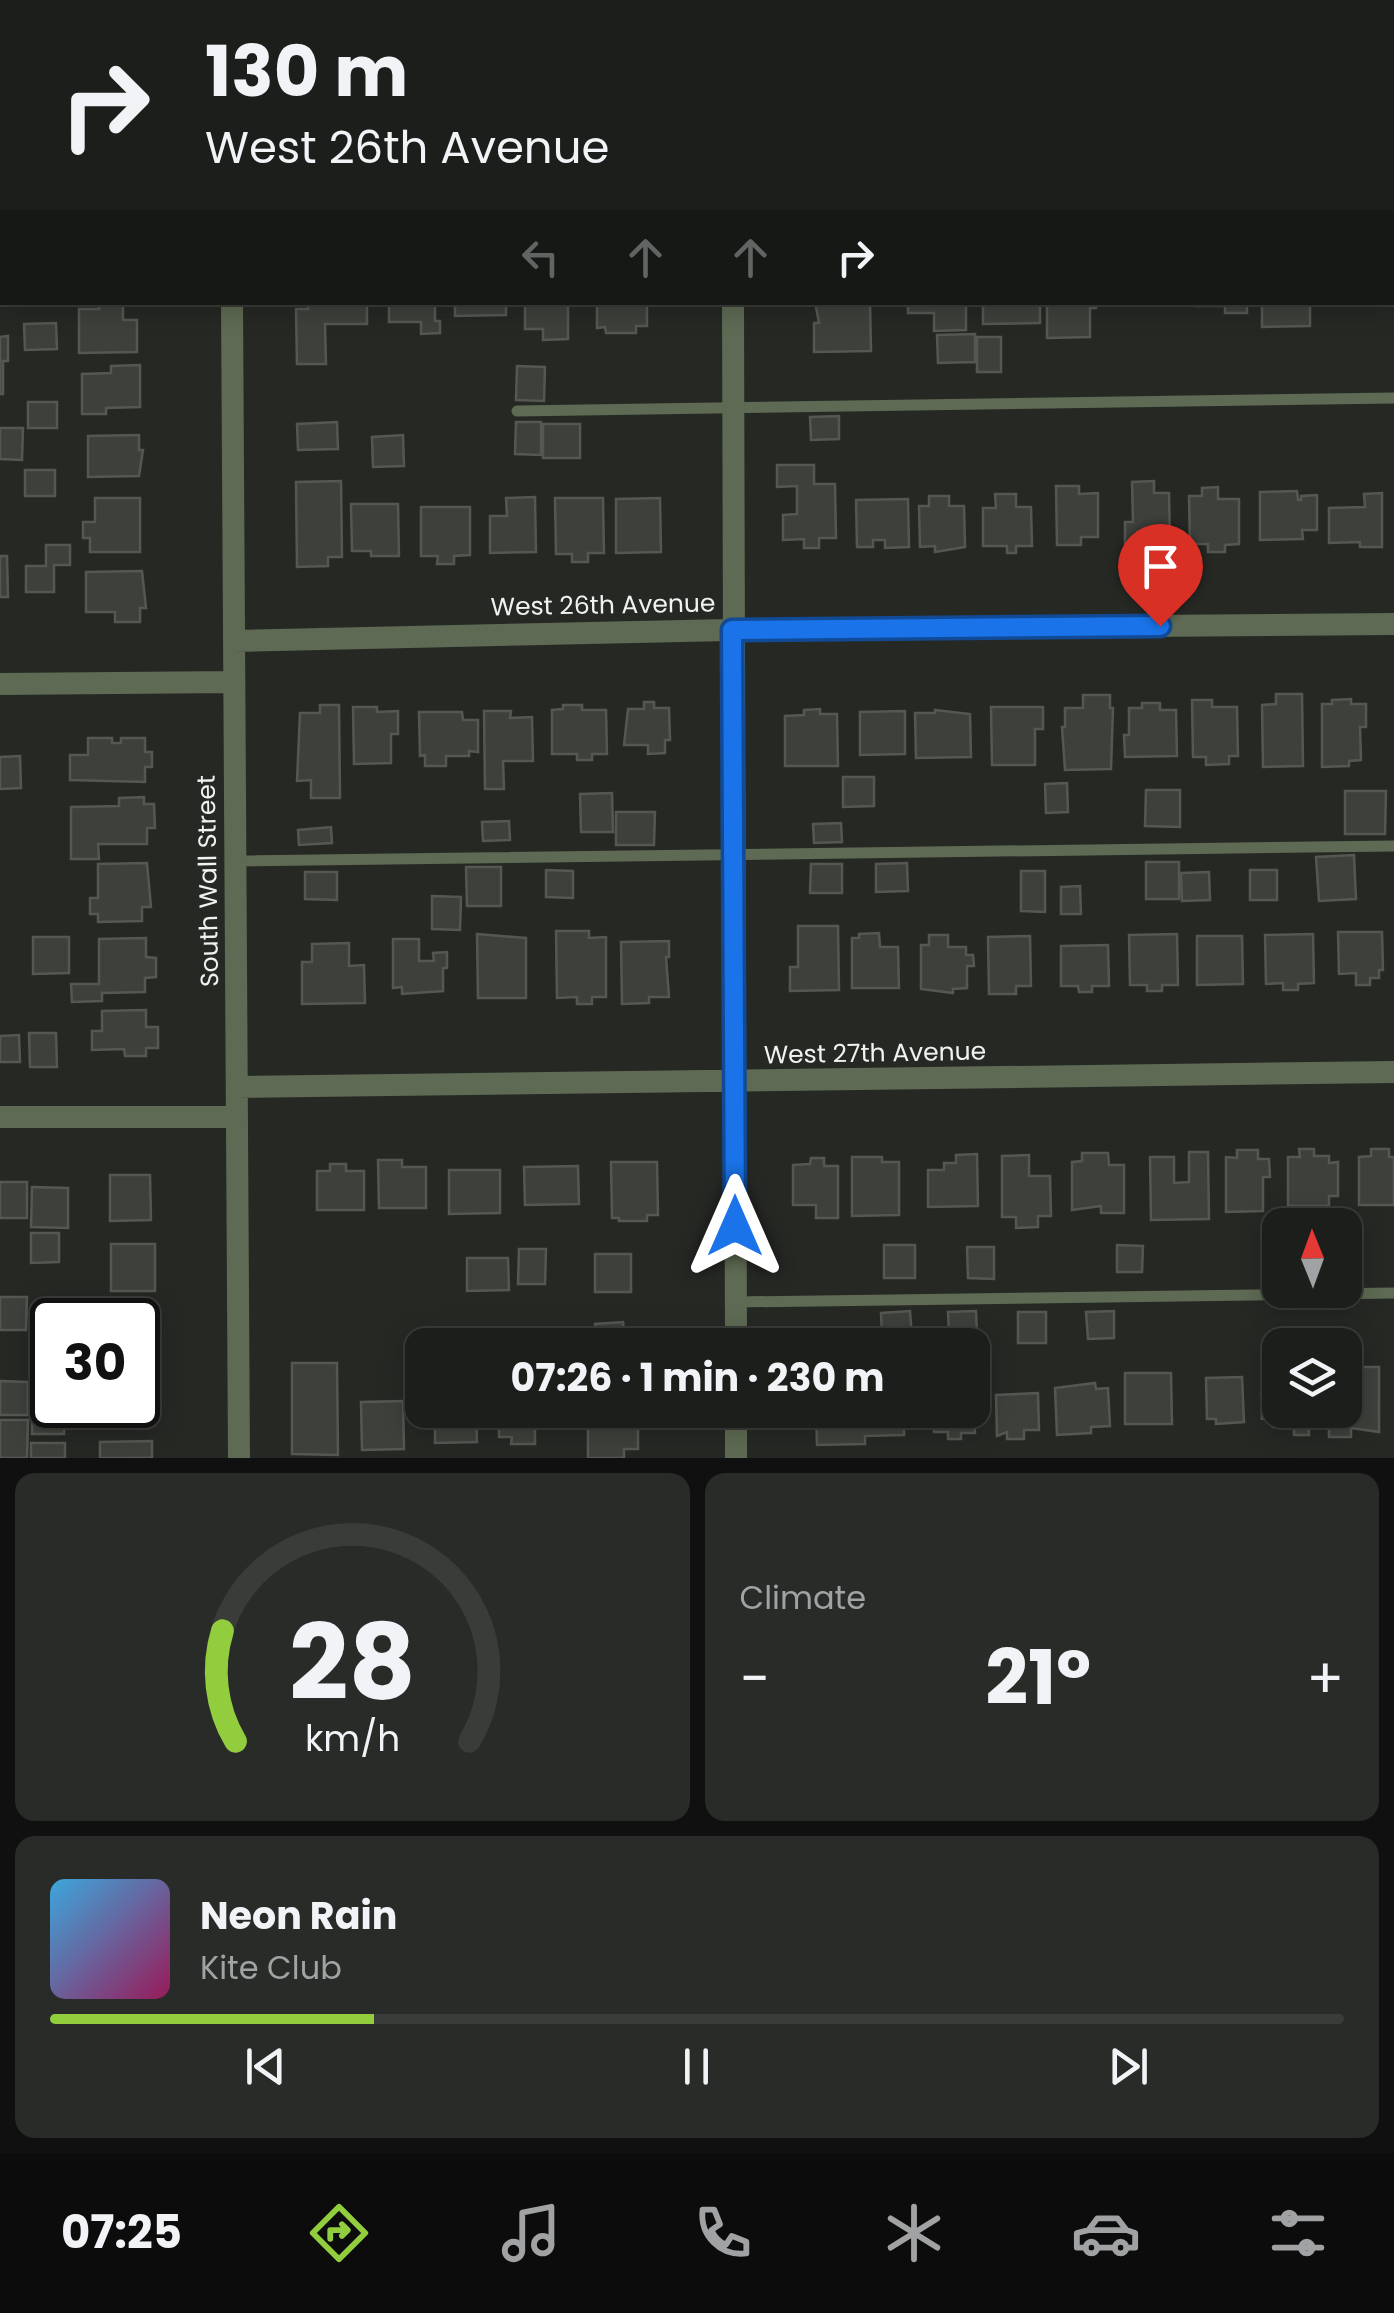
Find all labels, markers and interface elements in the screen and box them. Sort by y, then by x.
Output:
text: 130 m [205,22,408,121]
icon: right [40,40,170,170]
text: West 26th Avenue [205,116,609,179]
icon: left [513,230,568,285]
icon: ahead [618,230,673,285]
icon: ahead [723,230,778,285]
icon: right [828,230,883,285]
pin [1118,524,1203,627]
icon: arrive [1133,539,1188,594]
street label: West 26th Avenue [490,586,716,624]
street label: South Wall Street [189,775,227,987]
street label: West 27th Avenue [764,1034,986,1072]
position arrow [683,1174,787,1278]
north arrow [1262,1208,1362,1308]
map controls [1262,1208,1362,1428]
speed limit sign: 30 [30,1298,160,1428]
button: layers [1262,1328,1362,1428]
text: 07:26 · 1 min · 230 m [511,1351,884,1404]
text: Climate [740,1575,866,1620]
text: 28 [289,1590,416,1735]
text: 21° [985,1625,1091,1730]
text: − [740,1640,770,1717]
text: + [1306,1640,1344,1717]
text: km/h [305,1713,400,1764]
text: Neon Rain [200,1889,397,1942]
text: Kite Club [200,1945,342,1990]
icon: previous [238,2039,293,2094]
icon: pause [669,2039,724,2094]
icon: next [1101,2039,1156,2094]
icon: directions [304,2198,374,2268]
icon: music [496,2198,566,2268]
icon: phone [688,2198,758,2268]
icon: climate [879,2198,949,2268]
icon: car [1071,2198,1141,2268]
icon: filters [1263,2198,1333,2268]
text: 07:25 [61,2201,182,2264]

